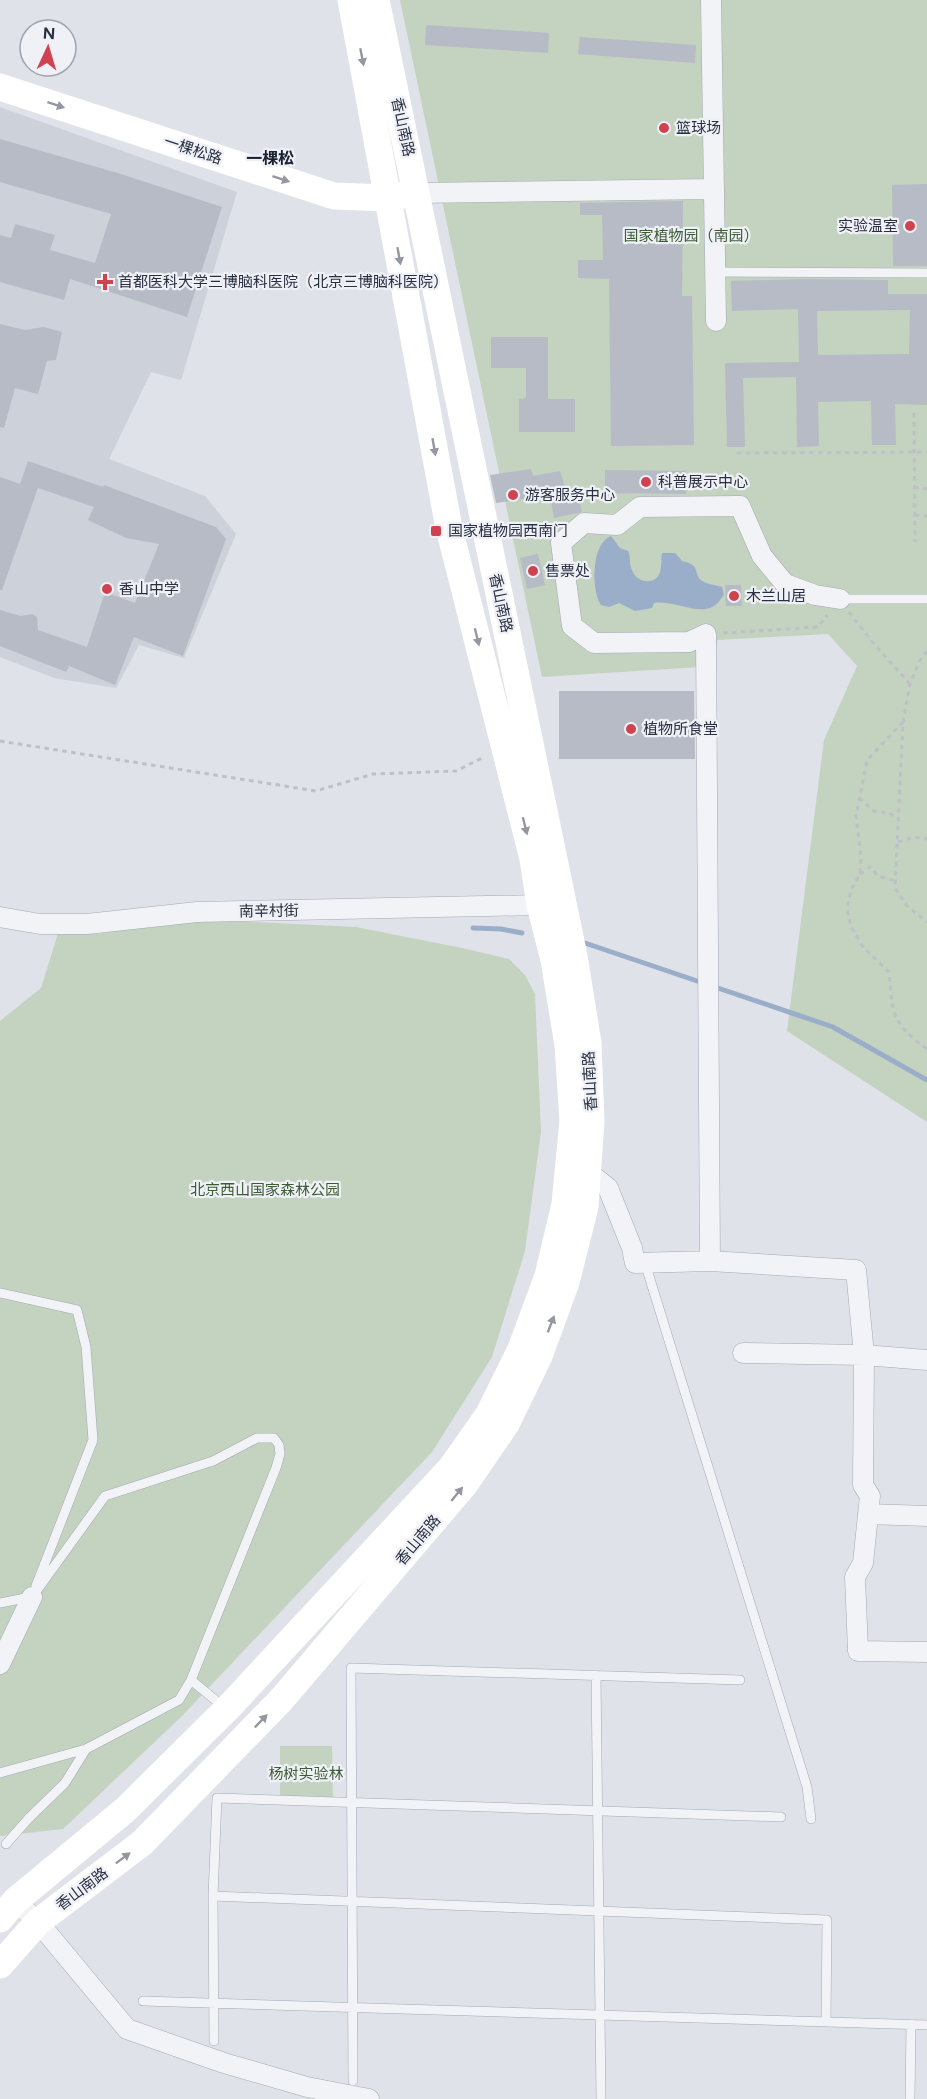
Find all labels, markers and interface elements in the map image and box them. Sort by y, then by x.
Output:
north arrow [18,18,78,78]
text: N [42,24,56,43]
one-way arrow [358,48,367,67]
street label: 香山南路 [388,96,418,158]
one-way arrow [47,101,65,111]
place label: 篮球场 [676,119,721,137]
marker: 篮球场 [657,121,671,135]
street label: 一棵松路 [162,132,224,168]
district label: 一棵松 [246,149,294,168]
one-way arrow [272,174,290,184]
place label: 实验温室 [838,217,898,235]
marker: 实验温室 [903,219,917,233]
park label: 国家植物园（南园） [623,227,759,245]
one-way arrow [395,246,404,265]
marker: 首都医科大学三博脑科医院（北京三博脑科医院） [96,273,114,291]
place label: 首都医科大学三博脑科医院（北京三博脑科医院） [118,273,448,291]
one-way arrow [430,438,439,457]
place label: 科普展示中心 [658,473,748,491]
marker: 科普展示中心 [639,475,653,489]
place label: 游客服务中心 [525,486,615,504]
marker: 游客服务中心 [506,488,520,502]
place label: 国家植物园西南门 [448,522,568,540]
marker: 国家植物园西南门 [429,524,443,538]
place label: 售票处 [545,562,590,580]
marker: 售票处 [526,564,540,578]
street label: 香山南路 [486,572,516,634]
place label: 香山中学 [119,580,179,598]
marker: 香山中学 [100,582,114,596]
place label: 木兰山居 [746,587,806,605]
marker: 木兰山居 [727,589,741,603]
one-way arrow [473,629,482,647]
place label: 植物所食堂 [643,720,718,738]
marker: 植物所食堂 [624,722,638,736]
one-way arrow [521,817,531,836]
street label: 南辛村街 [239,901,299,921]
street label: 香山南路 [579,1051,601,1111]
park label: 北京西山国家森林公园 [190,1181,340,1199]
one-way arrow [546,1315,556,1333]
one-way arrow [450,1487,463,1502]
street label: 香山南路 [392,1511,444,1569]
one-way arrow [254,1713,268,1728]
park label: 杨树实验林 [268,1765,344,1783]
one-way arrow [115,1852,130,1864]
street label: 香山南路 [53,1864,111,1914]

